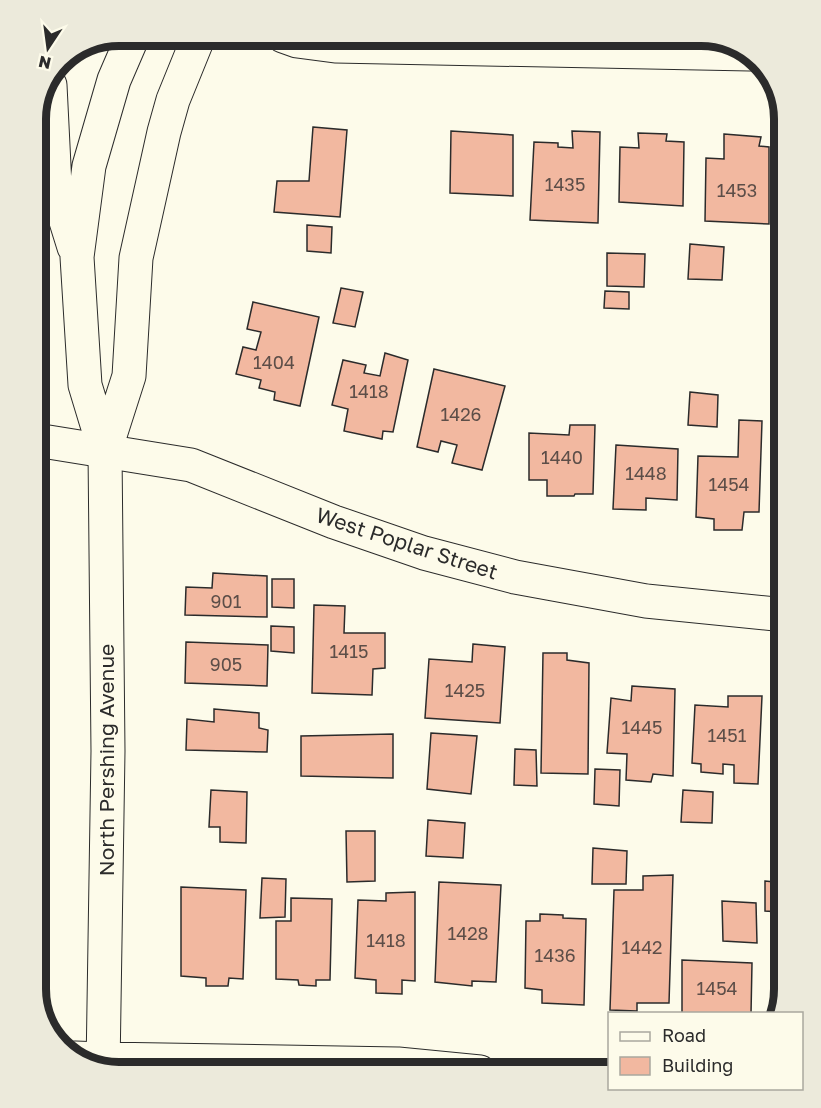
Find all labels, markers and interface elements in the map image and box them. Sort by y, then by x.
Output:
north arrow [18,18,78,78]
text: N [36,52,53,74]
house number: 1435 [545,173,585,195]
house number: 1453 [717,179,757,201]
house number: 1404 [253,351,295,373]
house number: 1418 [349,380,389,402]
house number: 1426 [440,403,482,425]
house number: 1440 [541,446,583,468]
house number: 1448 [625,462,667,484]
house number: 1454 [708,473,750,495]
street label: West Poplar Street [313,501,501,585]
house number: 901 [211,590,242,612]
house number: 1415 [330,640,368,662]
street label: North Pershing Avenue [93,644,119,876]
house number: 905 [210,653,242,675]
house number: 1425 [445,679,485,701]
house number: 1445 [621,716,663,738]
house number: 1451 [708,724,747,746]
house number: 1428 [447,922,489,944]
house number: 1418 [366,929,406,951]
house number: 1442 [621,936,663,958]
house number: 1436 [534,944,576,966]
house number: 1454 [696,977,738,999]
legend [608,1012,803,1090]
text: Road [662,1024,706,1046]
text: Building [662,1054,733,1076]

